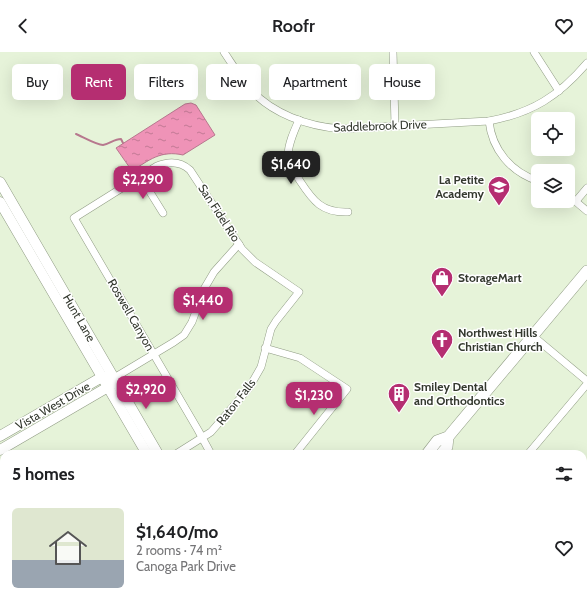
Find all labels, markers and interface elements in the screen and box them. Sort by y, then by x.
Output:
icon: back [12,15,34,37]
text: Roofr [272,15,315,37]
icon: heart [553,15,575,37]
chip: Buy [12,64,63,100]
chip: Rent [71,64,126,100]
chip: Filters [134,64,198,100]
chip: New [206,64,261,100]
chip: Apartment [269,64,361,100]
chip: House [369,64,435,100]
map controls [531,112,575,208]
button: locate [531,112,575,156]
street label: Saddlebrook Drive [333,116,427,135]
pin: $1,640 [258,151,324,185]
text: $1,640 [271,156,311,172]
button: layers [531,164,575,208]
pin: $2,290 [110,166,176,200]
text: $2,290 [123,171,163,187]
place label: La Petite Academy [435,172,485,201]
school or university icon: La Petite Academy [486,174,512,207]
street label: San Fidel Rio [195,181,244,245]
shop icon: StorageMart [429,265,455,298]
place label: StorageMart [458,270,522,285]
street label: Roswell Canyon [105,276,158,354]
pin: $1,440 [170,287,236,321]
street label: Hunt Lane [60,291,99,344]
text: $1,440 [183,292,223,308]
place label: Northwest Hills Christian Church [458,325,543,354]
church icon: Northwest Hills Christian Church [429,327,455,360]
street label: Raton Falls [213,375,258,428]
pin: $2,920 [113,376,179,410]
street label: Vista West Drive [13,378,93,433]
place label: Smiley Dental and Orthodontics [414,379,505,408]
text: $2,920 [126,381,166,397]
building icon: Smiley Dental and Orthodontics [386,381,412,414]
pin: $1,230 [281,382,347,416]
text: $1,230 [295,387,333,403]
icon: filters [553,463,575,485]
text: 5 homes [12,464,75,484]
text: $1,640/mo [136,522,218,542]
icon: home [44,524,92,572]
icon: heart [553,537,575,559]
text: 2 rooms · 74 m² [136,542,222,558]
text: Canoga Park Drive [136,558,236,574]

